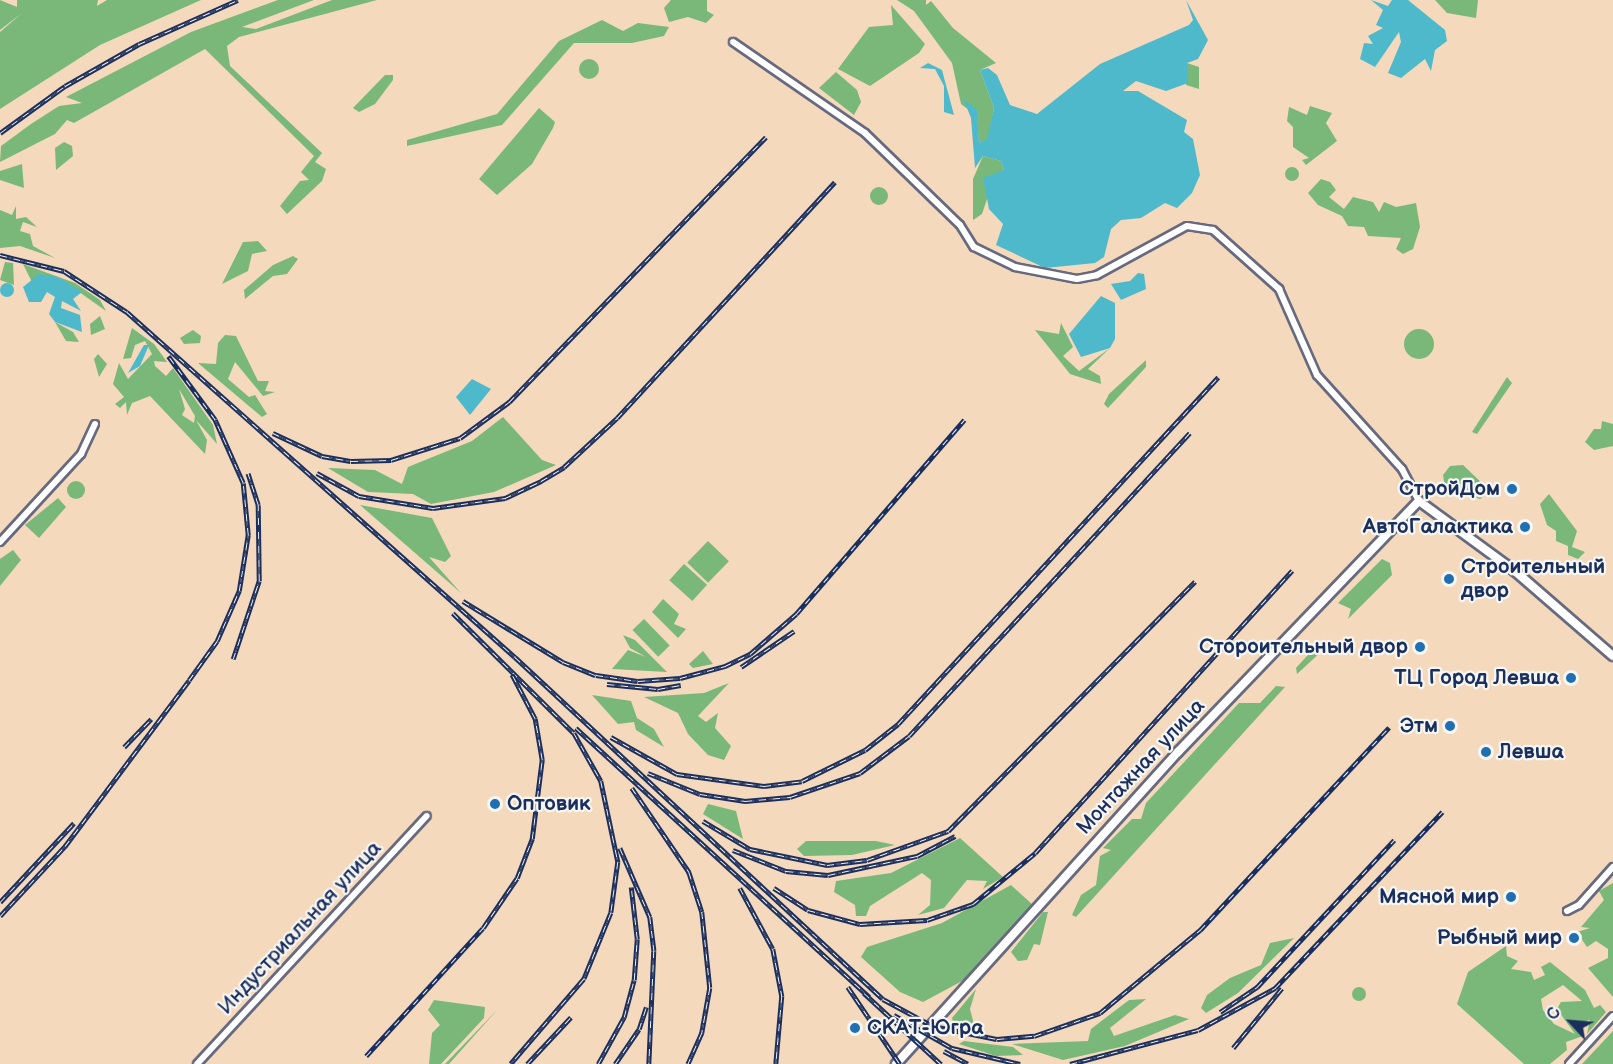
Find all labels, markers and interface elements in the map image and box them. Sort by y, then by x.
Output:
place label: СтройДом [1399,476,1500,502]
marker: СтройДом [1505,482,1519,496]
place label: АвтоГалактика [1363,514,1513,540]
marker: АвтоГалактика [1518,520,1532,534]
place label: Строительный двор [1461,554,1605,604]
marker: Строительный двор [1442,572,1456,586]
place label: Стороительный двор [1199,634,1408,660]
marker: Стороительный двор [1413,640,1427,654]
place label: ТЦ Город Левша [1394,665,1559,691]
marker: ТЦ Город Левша [1564,671,1578,685]
street label: Монтажная улица [1072,694,1210,840]
place label: Этм [1400,713,1438,739]
marker: Этм [1443,719,1457,733]
place label: Левша [1498,739,1564,765]
marker: Левша [1479,745,1493,759]
place label: Оптовик [507,791,590,817]
marker: Оптовик [488,797,502,811]
street label: Индустриальная улица [213,836,387,1020]
place label: Мясной мир [1379,884,1499,910]
marker: Мясной мир [1504,890,1518,904]
place label: Рыбный мир [1437,925,1562,951]
marker: Рыбный мир [1567,931,1581,945]
north arrow [1541,992,1601,1052]
text: С [1543,1005,1565,1023]
place label: СКАТ-Югра [867,1015,983,1041]
marker: СКАТ-Югра [848,1021,862,1035]

